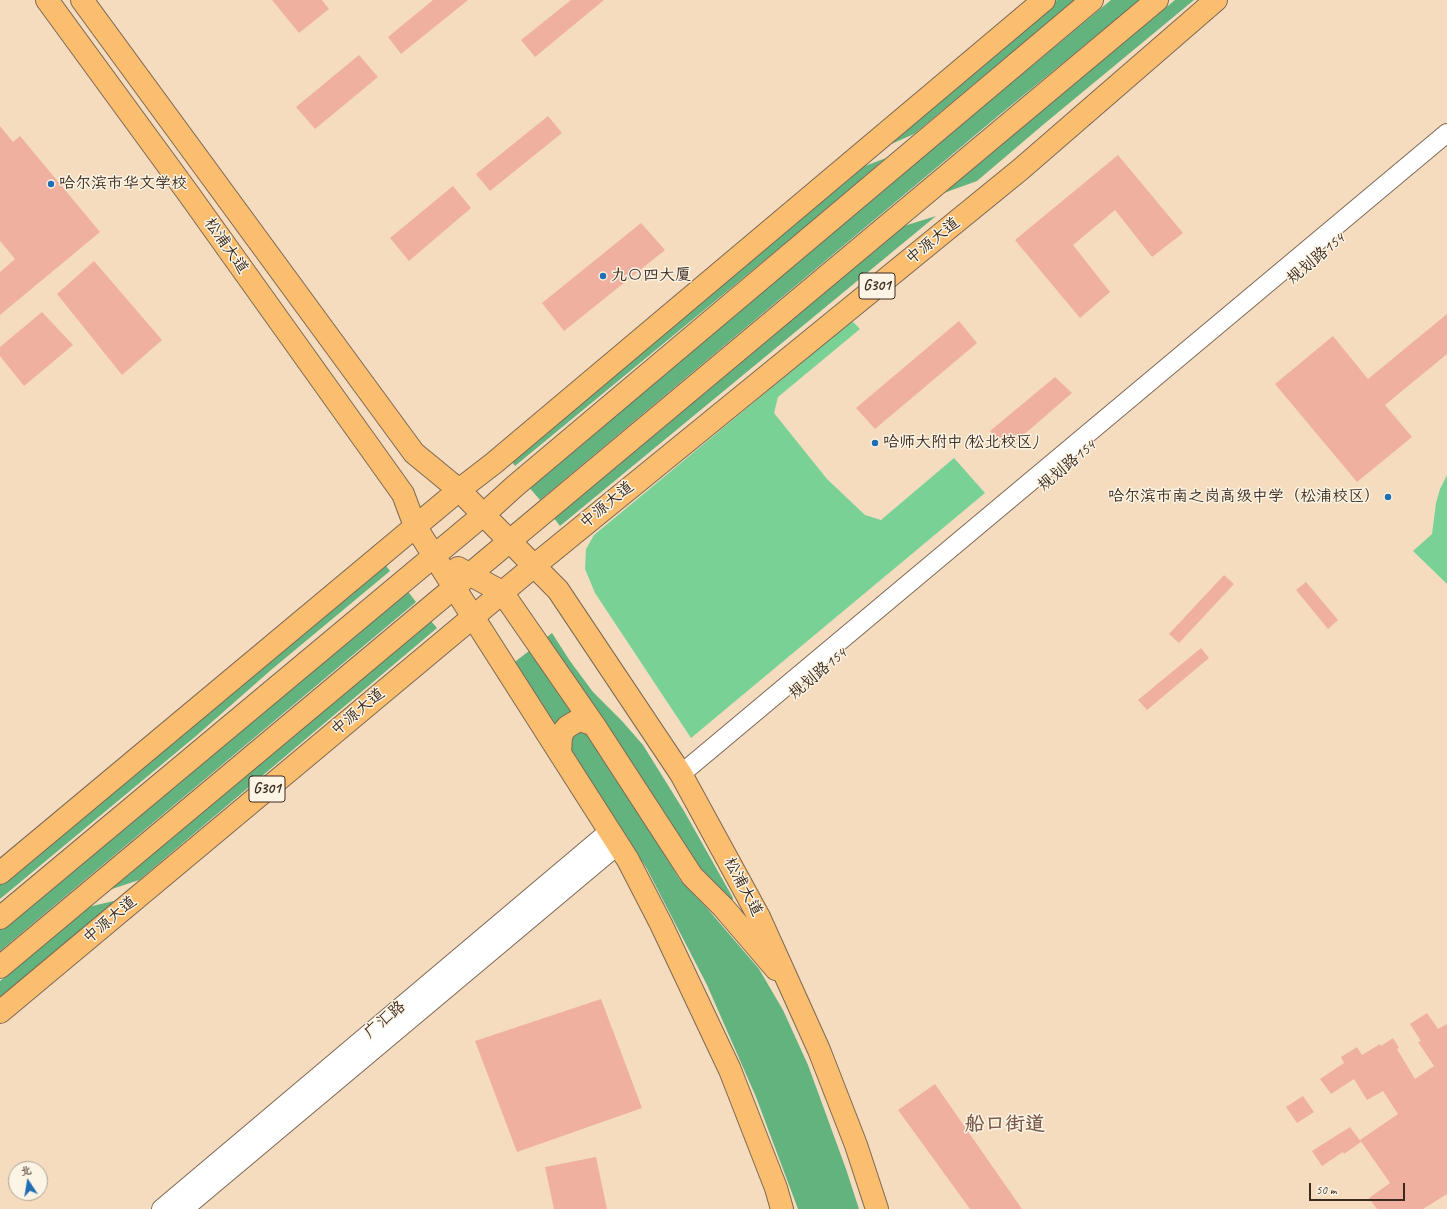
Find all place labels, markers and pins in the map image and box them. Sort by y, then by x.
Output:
place label: 哈尔滨市华文学校 [59,174,187,194]
marker: 哈尔滨市华文学校 [46,179,56,189]
place label: 九〇四大厦 [611,266,691,286]
marker: 九〇四大厦 [598,271,608,281]
place label: 哈师大附中(松北校区) [883,433,1038,453]
marker: 哈师大附中(松北校区) [870,438,880,448]
place label: 哈尔滨市南之岗高级中学（松浦校区） [1108,487,1380,507]
marker: 哈尔滨市南之岗高级中学（松浦校区） [1383,492,1393,502]

